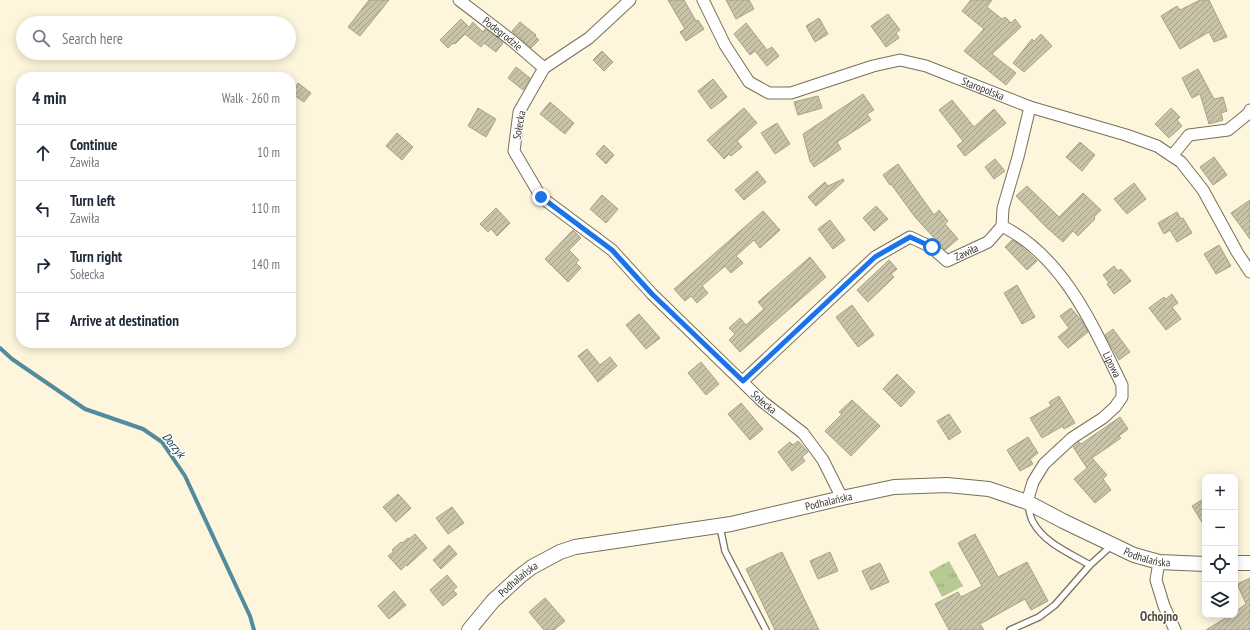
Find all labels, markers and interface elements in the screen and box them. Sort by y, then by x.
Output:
street label: Podegrodzie [480,14,526,54]
search box [16,16,296,60]
icon: search [30,27,52,49]
text: Search here [62,29,123,48]
street label: Staropolska [960,74,1006,103]
text: 4 min [32,87,66,109]
text: Walk · 260 m [222,90,280,107]
street label: Sołecka [509,109,529,141]
text: Continue [70,135,117,154]
icon: ahead [32,142,54,164]
text: 10 m [257,144,280,161]
text: Zawiła [70,154,99,171]
route end [532,188,550,206]
text: Turn left [70,191,115,210]
icon: left [32,198,54,220]
text: 110 m [251,200,280,217]
text: Zawiła [70,210,99,227]
route start [923,238,941,256]
street label: Zawiła [952,241,980,264]
text: Turn right [70,247,122,266]
icon: right [32,254,54,276]
text: 140 m [251,256,280,273]
text: Sołecka [70,266,104,283]
icon: arrive [32,310,54,332]
text: Arrive at destination [70,311,179,330]
street label: Lipowa [1100,349,1124,380]
street label: Sołecka [748,387,779,417]
water label: Dorzyk [159,429,190,462]
map controls [1202,474,1238,618]
button: + [1202,474,1238,510]
street label: Podhalańska [804,489,853,513]
button: − [1202,510,1238,546]
street label: Podhalańska [1122,544,1171,569]
button: locate [1202,546,1238,582]
street label: Podhalańska [495,558,540,600]
button: layers [1202,582,1238,618]
district label: Ochojno [1140,608,1178,625]

